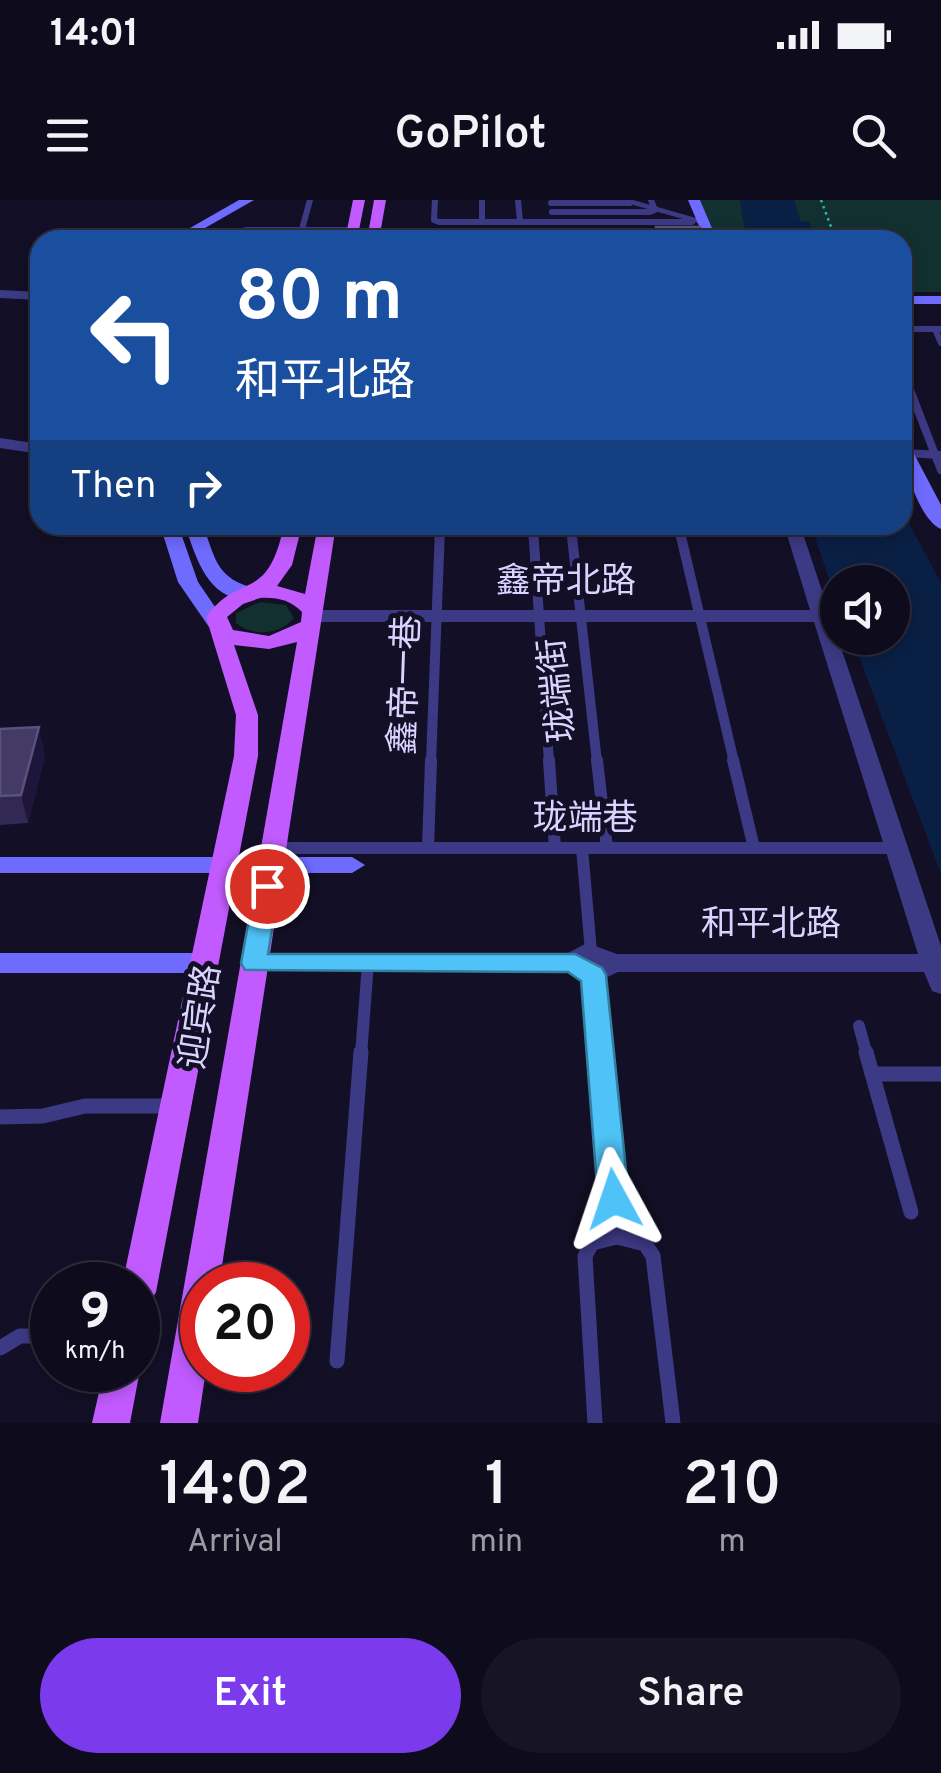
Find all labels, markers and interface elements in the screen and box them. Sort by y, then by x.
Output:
text: 14:01 [50,11,139,60]
text: GoPilot [394,107,547,164]
icon: menu [40,108,95,163]
icon: search [846,108,901,163]
text: 80 m [235,256,403,345]
icon: left [70,270,200,400]
text: 和平北路 [235,355,415,412]
icon: right [176,460,231,515]
text: Then [70,463,156,512]
street label: 鑫帝北路 [496,561,636,605]
map controls [820,565,910,655]
button: sound [820,565,910,655]
street label: 鑫帝一巷 [383,614,431,756]
street label: 珑端街 [532,635,586,745]
street label: 珑端巷 [532,798,638,842]
pin [225,844,310,929]
icon: arrive [240,859,295,914]
street label: 和平北路 [701,904,841,948]
street label: 迎宾路 [172,962,232,1072]
position arrow [562,1147,666,1251]
speed limit sign: 20 [180,1262,310,1392]
text: 9 [80,1283,110,1346]
text: km/h [65,1336,125,1368]
text: 14:02 [159,1450,311,1526]
text: 1 [485,1450,508,1526]
text: 210 [682,1450,782,1526]
text: Arrival [187,1523,283,1563]
text: min [470,1523,523,1563]
text: m [718,1523,746,1563]
button: Exit [40,1638,461,1753]
button: Share [481,1638,901,1753]

